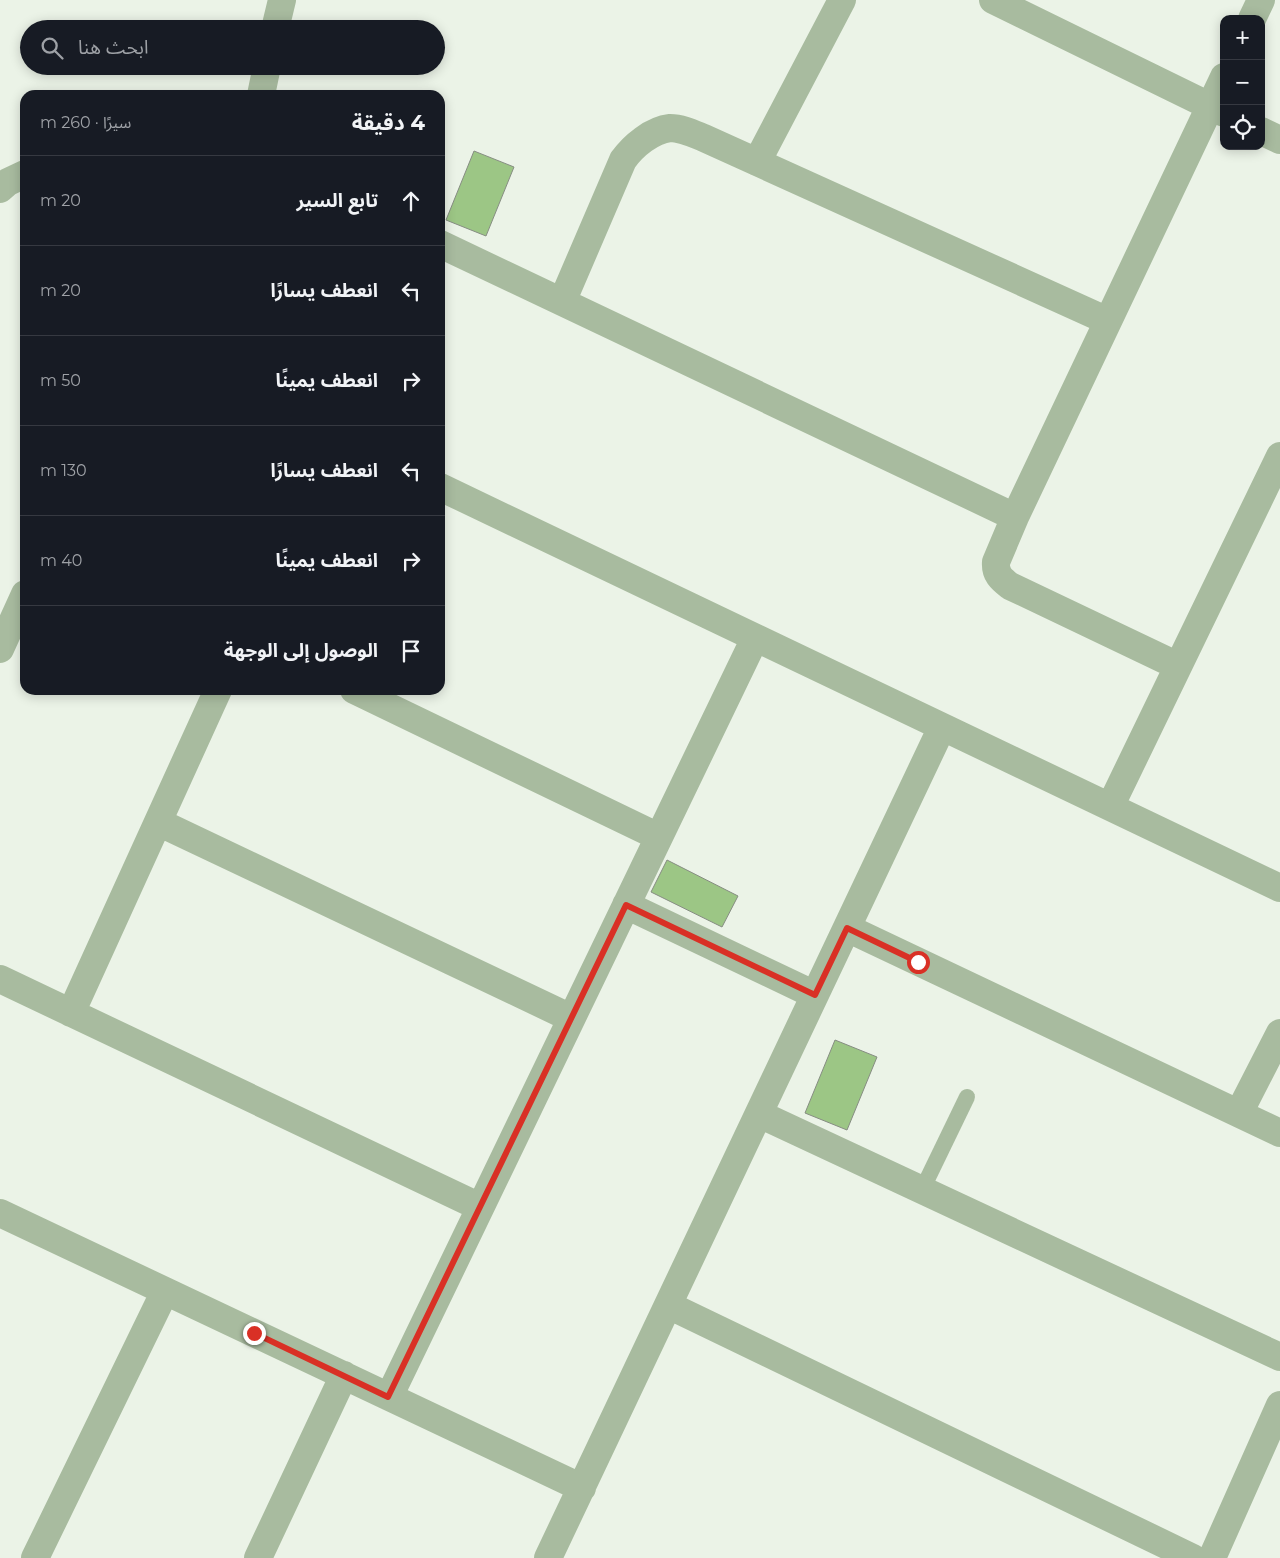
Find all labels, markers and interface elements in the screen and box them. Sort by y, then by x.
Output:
map controls [1220,15,1265,150]
button: + [1220,15,1265,60]
search box [20,20,445,75]
icon: search [38,34,66,62]
text: ابحث هنا [78,36,148,59]
button: − [1220,60,1265,105]
button: locate [1220,105,1265,150]
text: 4 دقيقة [352,110,425,135]
text: سيرًا · 260 m [40,113,131,132]
icon: ahead [397,187,425,215]
text: تابع السير [296,189,378,212]
text: 20 m [40,191,81,210]
icon: left [397,277,425,305]
text: انعطف يسارًا [271,279,378,302]
text: 20 m [40,281,81,300]
icon: right [397,367,425,395]
text: انعطف يمينًا [275,369,378,392]
text: 50 m [40,371,81,390]
icon: left [397,457,425,485]
text: انعطف يسارًا [271,459,378,482]
text: 130 m [40,461,87,480]
icon: right [397,547,425,575]
text: انعطف يمينًا [275,549,378,572]
text: 40 m [40,551,82,570]
icon: arrive [397,637,425,665]
text: الوصول إلى الوجهة [224,639,378,662]
route start [907,951,930,974]
route end [243,1322,266,1345]

